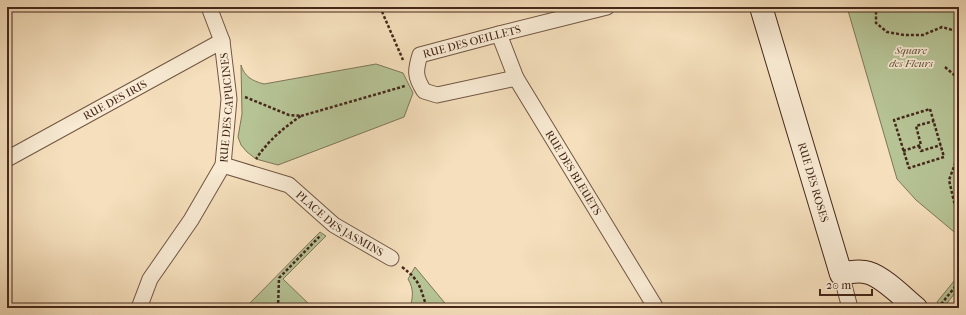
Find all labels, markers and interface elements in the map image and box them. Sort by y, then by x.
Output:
street label: RUE DES OEILLETS [421,22,523,60]
park label: Square des Fleurs [889,44,933,70]
street label: RUE DES CAPUCINES [217,52,236,163]
street label: RUE DES IRIS [81,77,149,122]
street label: RUE DES BLEUETS [543,128,605,218]
street label: RUE DES ROSES [795,141,832,224]
street label: PLACE DES JASMINS [293,188,386,259]
scale bar [820,271,872,297]
text: 20 m [826,278,851,292]

